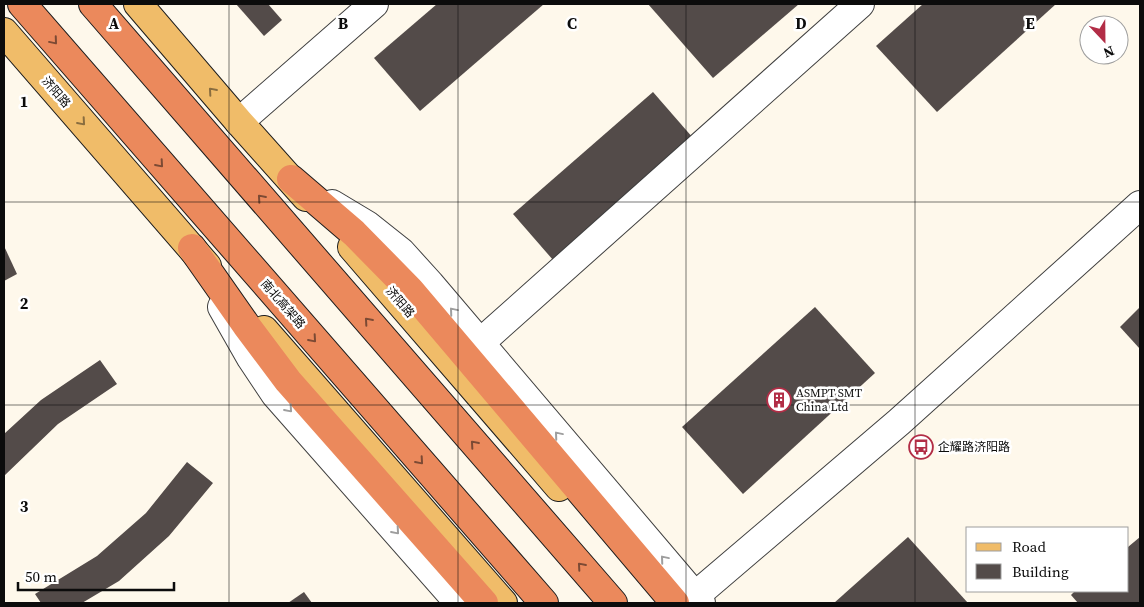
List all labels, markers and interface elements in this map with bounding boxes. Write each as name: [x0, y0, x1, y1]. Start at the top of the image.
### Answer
text: A: [109, 12, 120, 34]
text: B: [338, 12, 349, 34]
text: C: [567, 12, 577, 34]
text: D: [795, 12, 807, 34]
text: E: [1025, 12, 1035, 34]
north arrow: [1079, 15, 1129, 65]
one-way arrow: [48, 35, 57, 44]
text: N: [1100, 41, 1117, 63]
street label: 济阳路: [38, 73, 74, 111]
one-way arrow: [209, 87, 218, 96]
text: 1: [20, 90, 28, 112]
one-way arrow: [76, 116, 85, 125]
one-way arrow: [154, 158, 163, 167]
one-way arrow: [258, 195, 267, 204]
street label: 南北高架路: [257, 276, 309, 332]
street label: 济阳路: [382, 283, 418, 321]
text: 2: [20, 292, 29, 314]
one-way arrow: [450, 308, 459, 317]
one-way arrow: [365, 318, 374, 327]
one-way arrow: [307, 333, 316, 342]
place label: ASMPT SMT China Ltd: [796, 385, 863, 415]
building icon: ASMPT SMT China Ltd: [766, 387, 792, 413]
one-way arrow: [283, 403, 292, 412]
one-way arrow: [556, 432, 564, 441]
bus stop icon: 企耀路济阳路: [908, 434, 934, 460]
place label: 企耀路济阳路: [938, 439, 1010, 455]
one-way arrow: [471, 440, 480, 449]
one-way arrow: [414, 456, 423, 465]
text: 3: [20, 495, 29, 517]
one-way arrow: [390, 525, 398, 534]
legend: [966, 527, 1129, 592]
text: Road: [1012, 536, 1046, 557]
one-way arrow: [661, 556, 669, 565]
scale bar: [18, 560, 174, 592]
text: Building: [1012, 561, 1069, 582]
one-way arrow: [578, 563, 587, 572]
text: 50 m: [25, 566, 57, 587]

